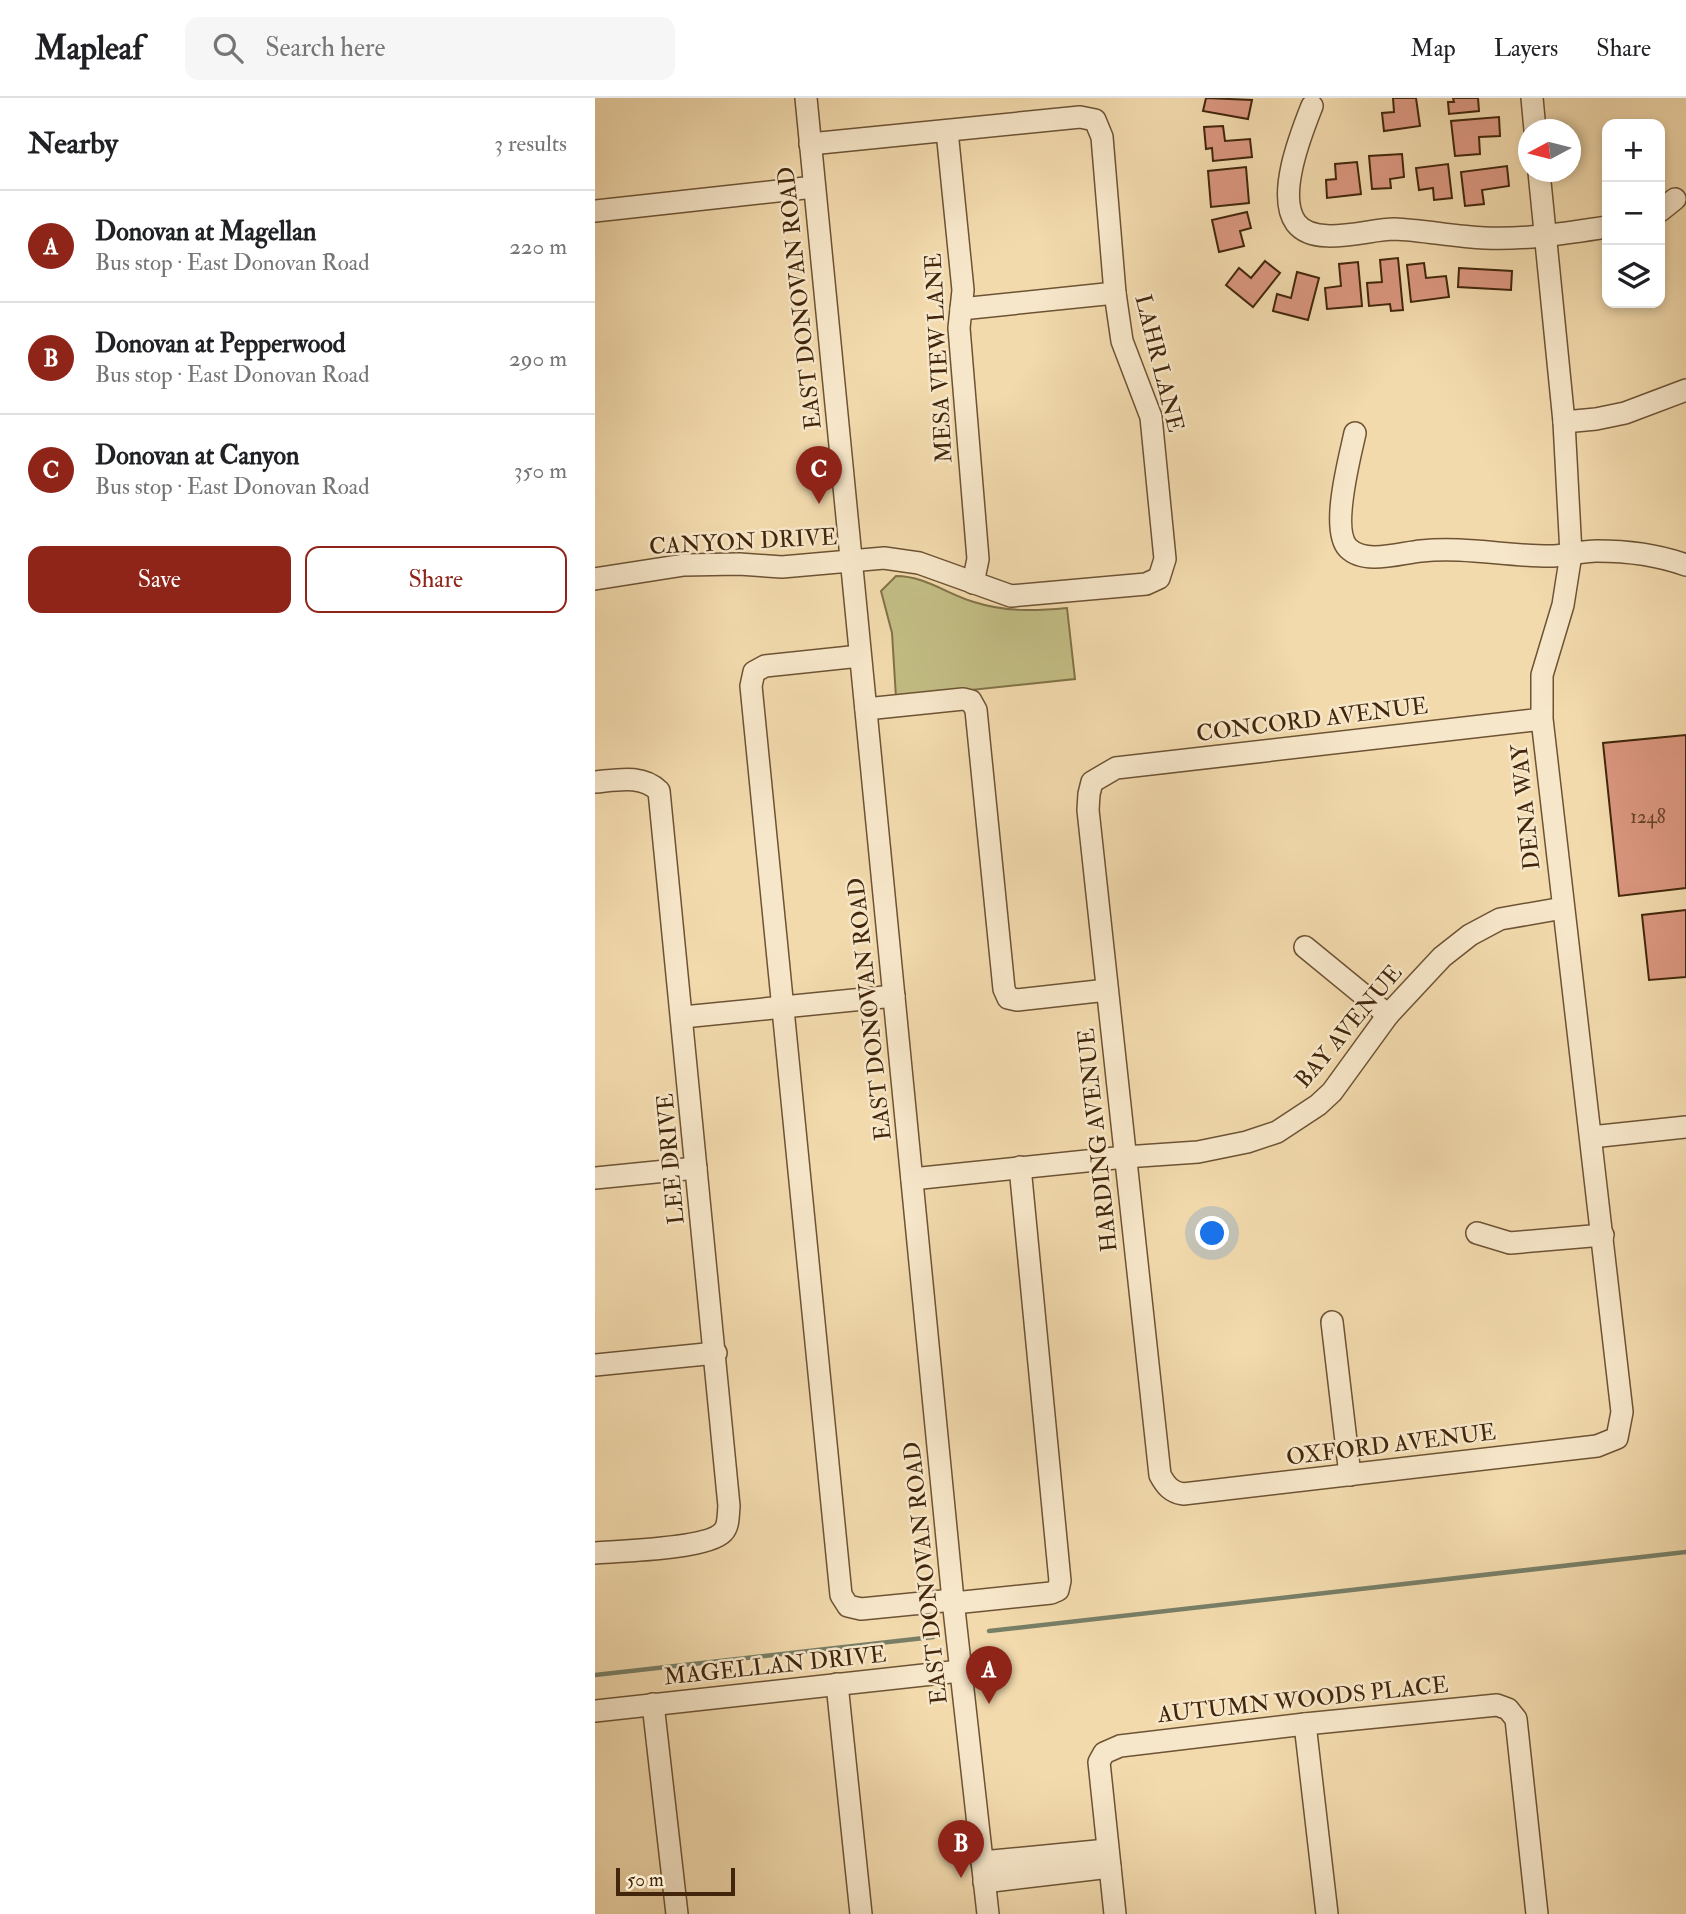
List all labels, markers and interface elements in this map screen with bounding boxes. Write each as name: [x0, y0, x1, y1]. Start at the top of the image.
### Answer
search box: [185, 17, 675, 80]
text: Mapleaf: [35, 28, 143, 69]
icon: search: [209, 29, 247, 67]
text: Search here: [265, 32, 385, 64]
text: Map: [1411, 33, 1456, 64]
text: Layers: [1494, 33, 1558, 64]
text: Share: [1596, 33, 1651, 64]
north arrow: [1518, 119, 1581, 182]
map controls: [1602, 119, 1665, 308]
button: +: [1602, 119, 1665, 182]
text: Nearby: [28, 125, 118, 162]
text: 3 results: [494, 129, 567, 158]
street label: EAST DONOVAN ROAD: [771, 165, 828, 431]
button: −: [1602, 182, 1665, 245]
text: Donovan at Magellan: [95, 216, 316, 248]
text: A: [44, 232, 58, 261]
text: 220 m: [509, 232, 567, 261]
button: layers: [1602, 245, 1665, 308]
text: Bus stop · East Donovan Road: [95, 248, 370, 277]
street label: MESA VIEW LANE: [919, 252, 958, 464]
street label: LAHR LANE: [1128, 291, 1191, 435]
text: Donovan at Pepperwood: [95, 328, 346, 360]
text: B: [43, 344, 59, 373]
text: 290 m: [509, 344, 567, 373]
text: Bus stop · East Donovan Road: [95, 360, 370, 389]
text: Donovan at Canyon: [95, 440, 300, 472]
pin: C: [796, 446, 842, 504]
text: C: [43, 456, 59, 485]
text: 350 m: [514, 456, 567, 485]
text: Bus stop · East Donovan Road: [95, 472, 370, 501]
street label: CANYON DRIVE: [648, 522, 838, 561]
button: Save: [28, 546, 291, 613]
button: Share: [305, 546, 567, 613]
street label: CONCORD AVENUE: [1195, 691, 1430, 748]
street label: DENA WAY: [1504, 741, 1547, 871]
house number: 1248: [1630, 805, 1666, 829]
street label: EAST DONOVAN ROAD: [841, 876, 898, 1142]
street label: BAY AVENUE: [1288, 959, 1408, 1094]
street label: HARDING AVENUE: [1071, 1027, 1124, 1253]
street label: LEE DRIVE: [650, 1092, 691, 1226]
your location: [1195, 1216, 1229, 1250]
street label: OXFORD AVENUE: [1284, 1417, 1498, 1472]
street label: EAST DONOVAN ROAD: [897, 1440, 954, 1706]
street label: MAGELLAN DRIVE: [663, 1639, 888, 1692]
pin: A: [966, 1646, 1012, 1704]
street label: AUTUMN WOODS PLACE: [1155, 1670, 1450, 1729]
pin: B: [938, 1820, 984, 1878]
scale bar: [616, 1865, 735, 1897]
text: 50 m: [627, 1868, 664, 1892]

